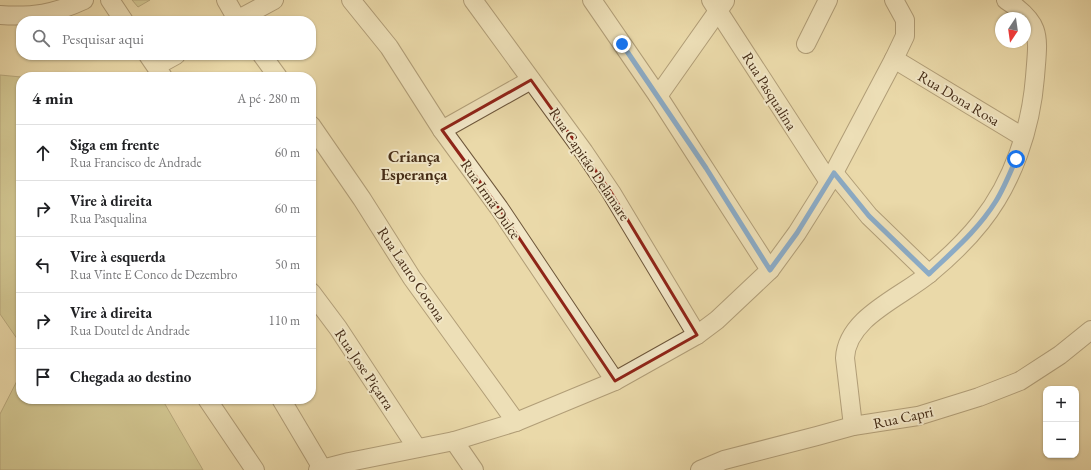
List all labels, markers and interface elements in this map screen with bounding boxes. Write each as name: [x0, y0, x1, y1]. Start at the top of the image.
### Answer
north arrow: [995, 12, 1031, 48]
search box: [16, 16, 316, 60]
icon: search: [30, 27, 52, 49]
text: Pesquisar aqui: [62, 29, 144, 48]
route end: [613, 35, 631, 53]
street label: Rua Pasqualina: [738, 48, 802, 134]
street label: Rua Dona Rosa: [915, 66, 1003, 130]
text: 4 min: [32, 87, 73, 109]
text: A pé · 280 m: [237, 90, 300, 107]
street label: Rua Capitão Delamare: [545, 104, 635, 224]
text: Siga em frente: [70, 135, 159, 154]
icon: ahead: [32, 142, 54, 164]
text: 60 m: [275, 144, 300, 161]
district label: Criança Esperança: [381, 146, 448, 185]
route start: [1007, 150, 1025, 168]
text: Rua Francisco de Andrade: [70, 154, 202, 171]
street label: Rua Irmã Dulce: [457, 156, 525, 243]
text: Vire à direita: [70, 191, 152, 210]
icon: right: [32, 198, 54, 220]
text: 60 m: [275, 200, 300, 217]
text: Rua Pasqualina: [70, 210, 147, 227]
street label: Rua Lauro Corona: [373, 223, 451, 325]
text: Vire à esquerda: [70, 247, 166, 266]
icon: left: [32, 254, 54, 276]
text: 50 m: [275, 256, 300, 273]
text: Rua Vinte E Conco de Dezembro: [70, 266, 237, 283]
text: Vire à direita: [70, 303, 152, 322]
icon: right: [32, 310, 54, 332]
text: 110 m: [269, 312, 300, 329]
text: Rua Doutel de Andrade: [70, 322, 190, 339]
street label: Rua Jose Piçarra: [331, 325, 399, 413]
icon: arrive: [32, 366, 54, 388]
text: Chegada ao destino: [70, 367, 191, 386]
map controls: [1043, 386, 1079, 458]
button: +: [1043, 386, 1079, 422]
street label: Rua Capri: [871, 401, 935, 433]
button: −: [1043, 422, 1079, 458]

